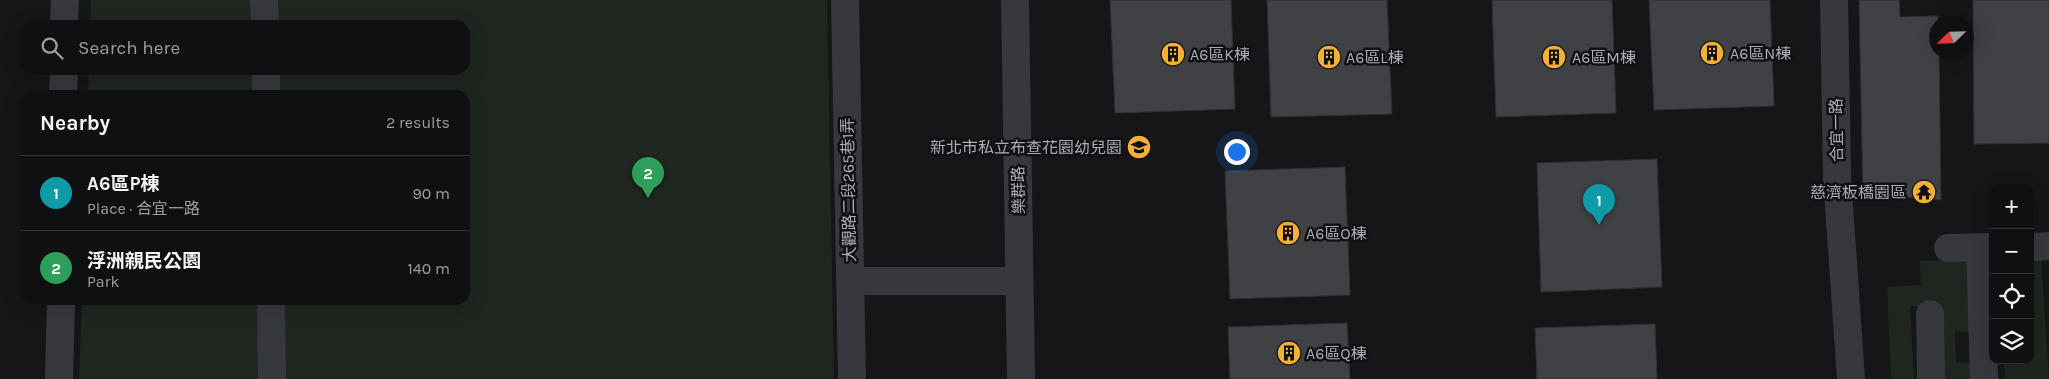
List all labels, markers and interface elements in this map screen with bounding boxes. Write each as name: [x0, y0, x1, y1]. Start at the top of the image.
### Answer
north arrow: [1929, 15, 1974, 60]
search box: [20, 20, 470, 75]
icon: search: [38, 34, 66, 62]
text: Search here: [78, 37, 180, 59]
building icon: A6區N棟: [1699, 40, 1725, 66]
building icon: A6區K棟: [1160, 41, 1186, 67]
building icon: A6區L棟: [1316, 44, 1342, 70]
building icon: A6區M棟: [1541, 44, 1567, 70]
place label: A6區N棟: [1730, 44, 1791, 63]
place label: A6區K棟: [1190, 45, 1250, 64]
place label: A6區L棟: [1346, 48, 1404, 67]
place label: A6區M棟: [1572, 48, 1636, 67]
street label: 合宜一路: [1826, 98, 1847, 162]
text: Nearby: [40, 111, 110, 135]
text: 2 results: [386, 113, 450, 132]
street label: 大觀路二段265巷1弄: [838, 117, 859, 263]
school or university icon: 新北市私立布查花園幼兒園: [1126, 134, 1152, 160]
place label: 新北市私立布查花園幼兒園: [930, 138, 1122, 157]
your location: [1224, 139, 1250, 165]
pin: 2: [632, 157, 664, 198]
street label: 樂群路: [1009, 166, 1028, 214]
text: A6區P棟: [87, 173, 159, 195]
temple icon: 慈濟板橋園區: [1911, 179, 1937, 205]
place label: 慈濟板橋園區: [1810, 183, 1906, 202]
text: 1: [53, 184, 59, 203]
text: 90 m: [412, 184, 450, 203]
pin: 1: [1583, 184, 1615, 225]
map controls: [1989, 184, 2034, 364]
button: +: [1989, 184, 2034, 229]
text: Place · 合宜一路: [87, 199, 200, 218]
building icon: A6區O棟: [1275, 220, 1301, 246]
place label: A6區O棟: [1306, 224, 1367, 243]
button: −: [1989, 229, 2034, 274]
text: 浮洲親民公園: [87, 250, 201, 272]
text: 2: [51, 259, 61, 278]
text: 140 m: [408, 259, 450, 278]
text: Park: [87, 272, 119, 291]
button: locate: [1989, 274, 2034, 319]
button: layers: [1989, 319, 2034, 364]
building icon: A6區Q棟: [1276, 340, 1302, 366]
place label: A6區Q棟: [1306, 344, 1367, 363]

